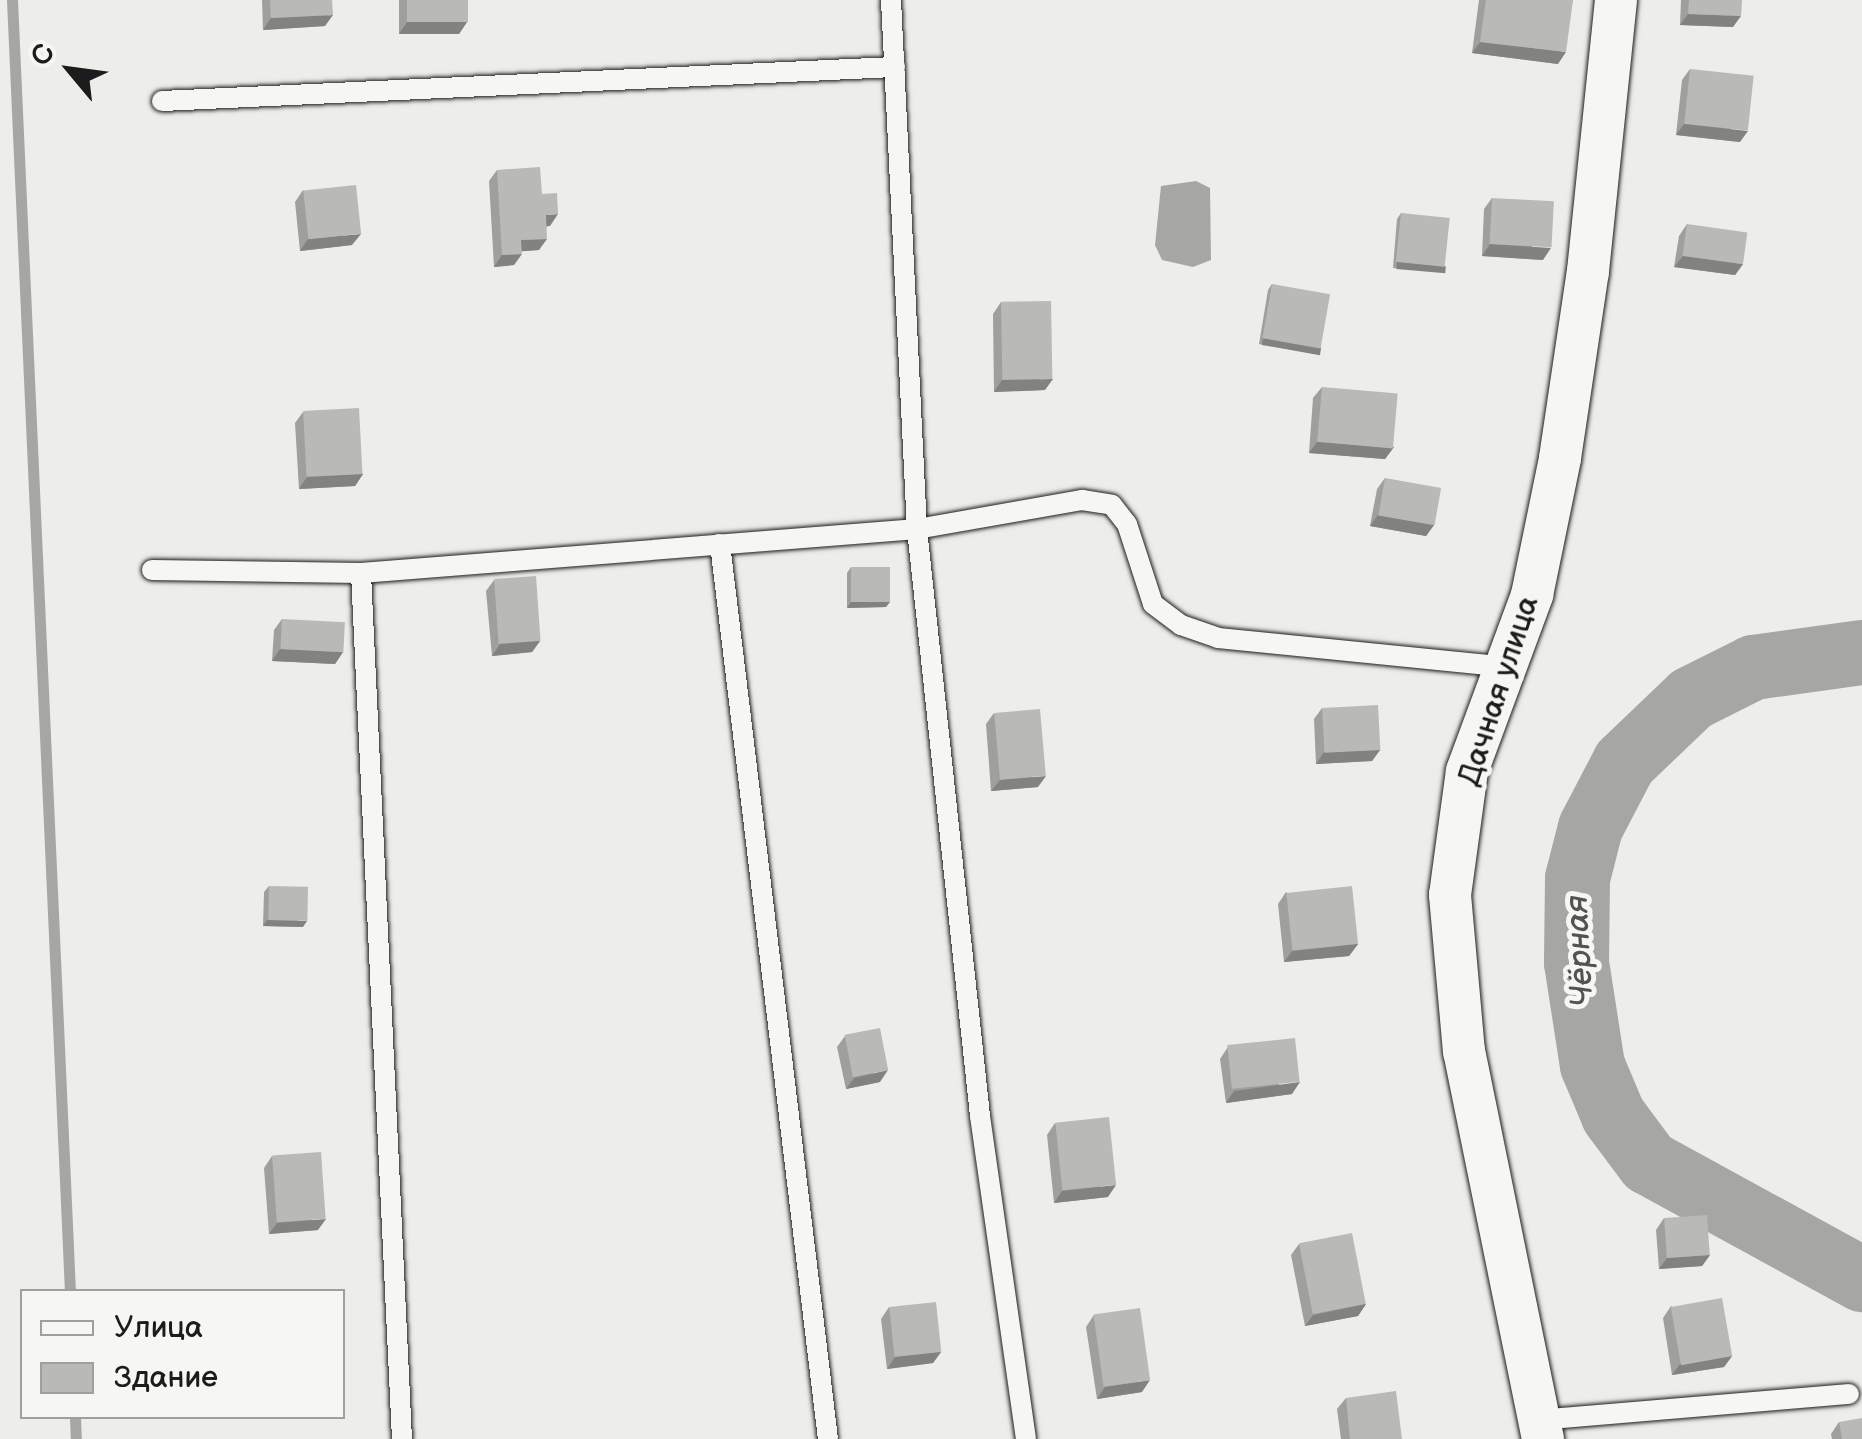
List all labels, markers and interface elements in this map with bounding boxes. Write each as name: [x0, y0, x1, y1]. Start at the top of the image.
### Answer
north arrow: [20, 20, 120, 120]
text: С: [24, 39, 62, 72]
street label: Дачная улица: [1451, 592, 1547, 790]
water label: Чёрная: [1559, 894, 1603, 1008]
legend: [20, 1289, 345, 1419]
text: Улица: [114, 1310, 203, 1346]
text: Здание: [114, 1360, 218, 1396]

